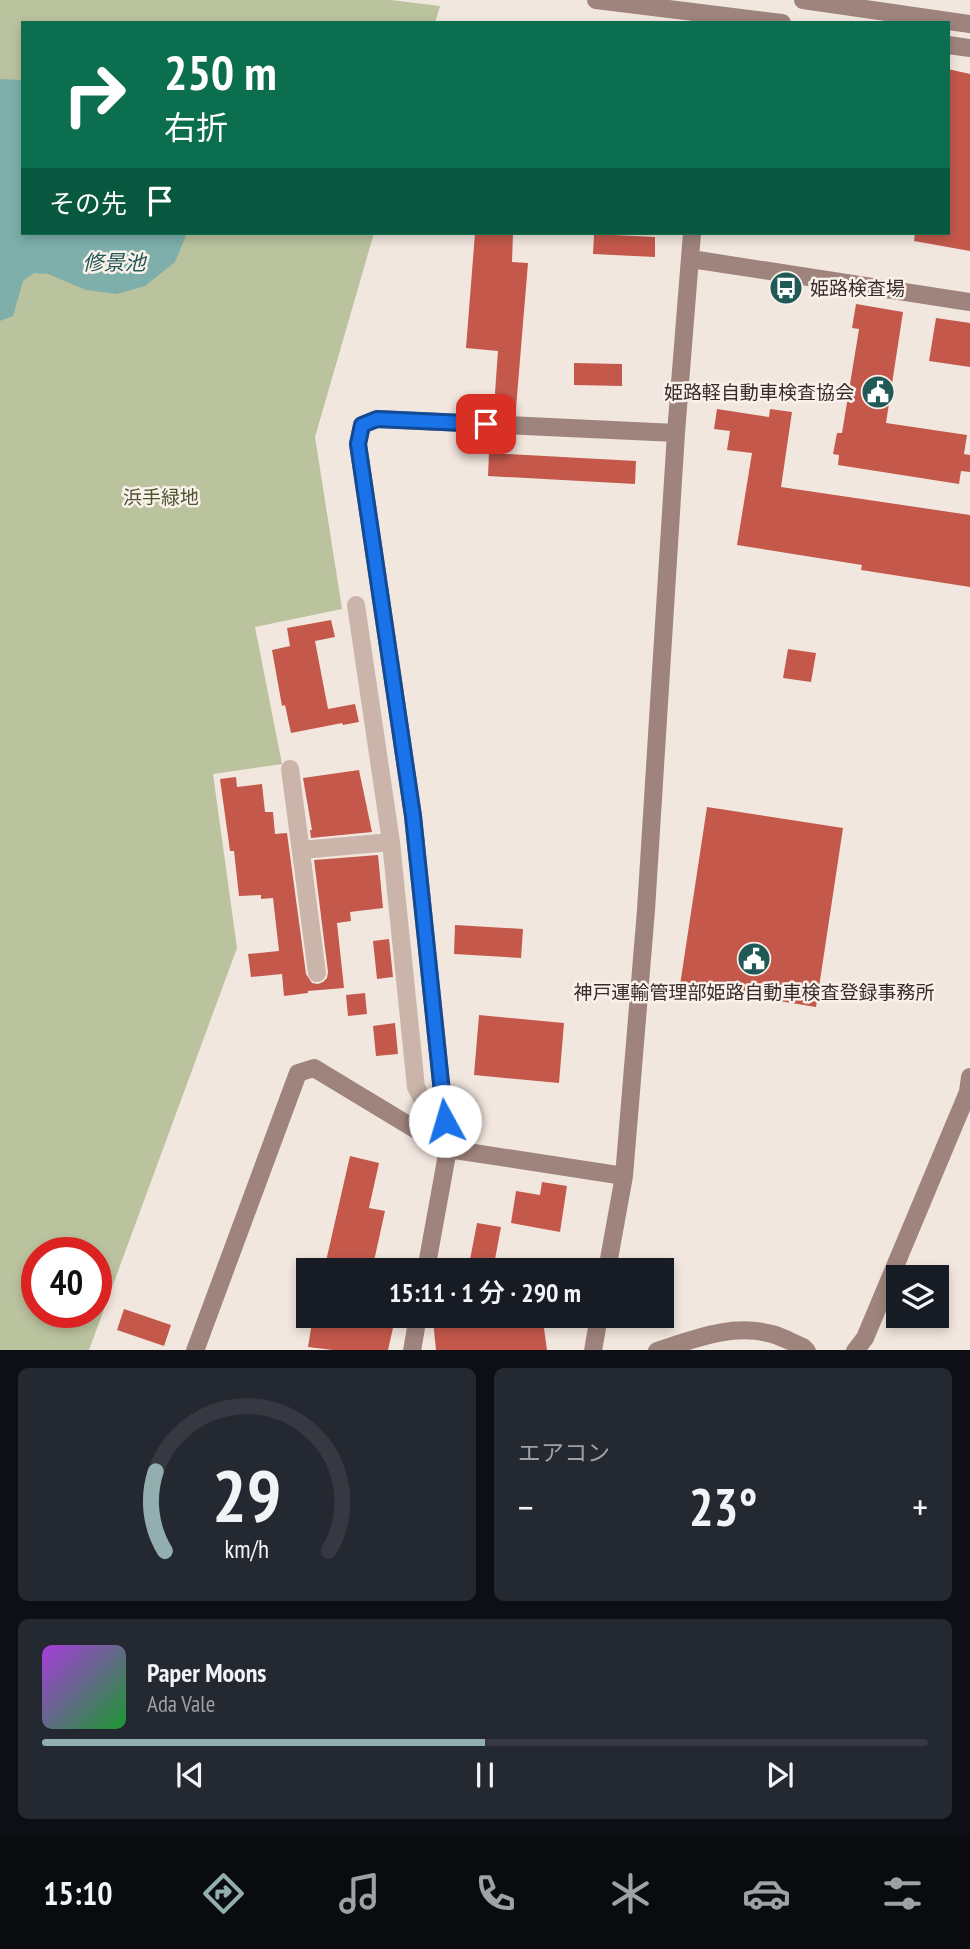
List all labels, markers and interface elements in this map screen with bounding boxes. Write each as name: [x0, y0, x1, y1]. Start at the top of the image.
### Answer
text: 250 m: [164, 40, 277, 104]
icon: right: [49, 49, 140, 140]
text: 右折: [164, 106, 228, 148]
icon: arrive: [141, 182, 179, 220]
text: その先: [49, 187, 127, 220]
water label: 修景池: [83, 249, 147, 276]
bus stop icon: 姫路検査場: [767, 269, 805, 307]
place label: 姫路検査場: [810, 276, 905, 300]
public building icon: 姫路軽自動車検査協会: [859, 373, 897, 411]
place label: 姫路軽自動車検査協会: [664, 380, 854, 404]
pin: [456, 394, 516, 454]
icon: arrive: [467, 405, 505, 443]
park label: 浜手緑地: [123, 485, 199, 509]
public building icon: 神戸運輸管理部姫路自動車検査登録事務所: [735, 940, 773, 978]
place label: 神戸運輸管理部姫路自動車検査登録事務所: [573, 980, 935, 1004]
position arrow: [408, 1084, 482, 1158]
speed limit sign: 40: [21, 1237, 112, 1328]
map controls: [886, 1265, 949, 1328]
button: layers: [886, 1265, 949, 1328]
text: 15:11 · 1 分 · 290 m: [389, 1276, 581, 1309]
text: エアコン: [518, 1438, 610, 1467]
text: 29: [212, 1447, 282, 1541]
text: 23°: [689, 1473, 757, 1540]
text: −: [518, 1482, 534, 1531]
text: +: [912, 1482, 928, 1531]
text: km/h: [225, 1532, 269, 1564]
text: Paper Moons: [147, 1656, 266, 1689]
text: Ada Vale: [147, 1689, 215, 1718]
icon: previous: [171, 1756, 209, 1794]
icon: pause: [466, 1756, 504, 1794]
icon: next: [761, 1756, 799, 1794]
icon: directions: [199, 1869, 248, 1918]
icon: music: [335, 1869, 384, 1918]
icon: phone: [471, 1869, 520, 1918]
icon: climate: [606, 1869, 655, 1918]
icon: car: [742, 1869, 791, 1918]
icon: filters: [878, 1869, 927, 1918]
text: 15:10: [43, 1872, 113, 1914]

